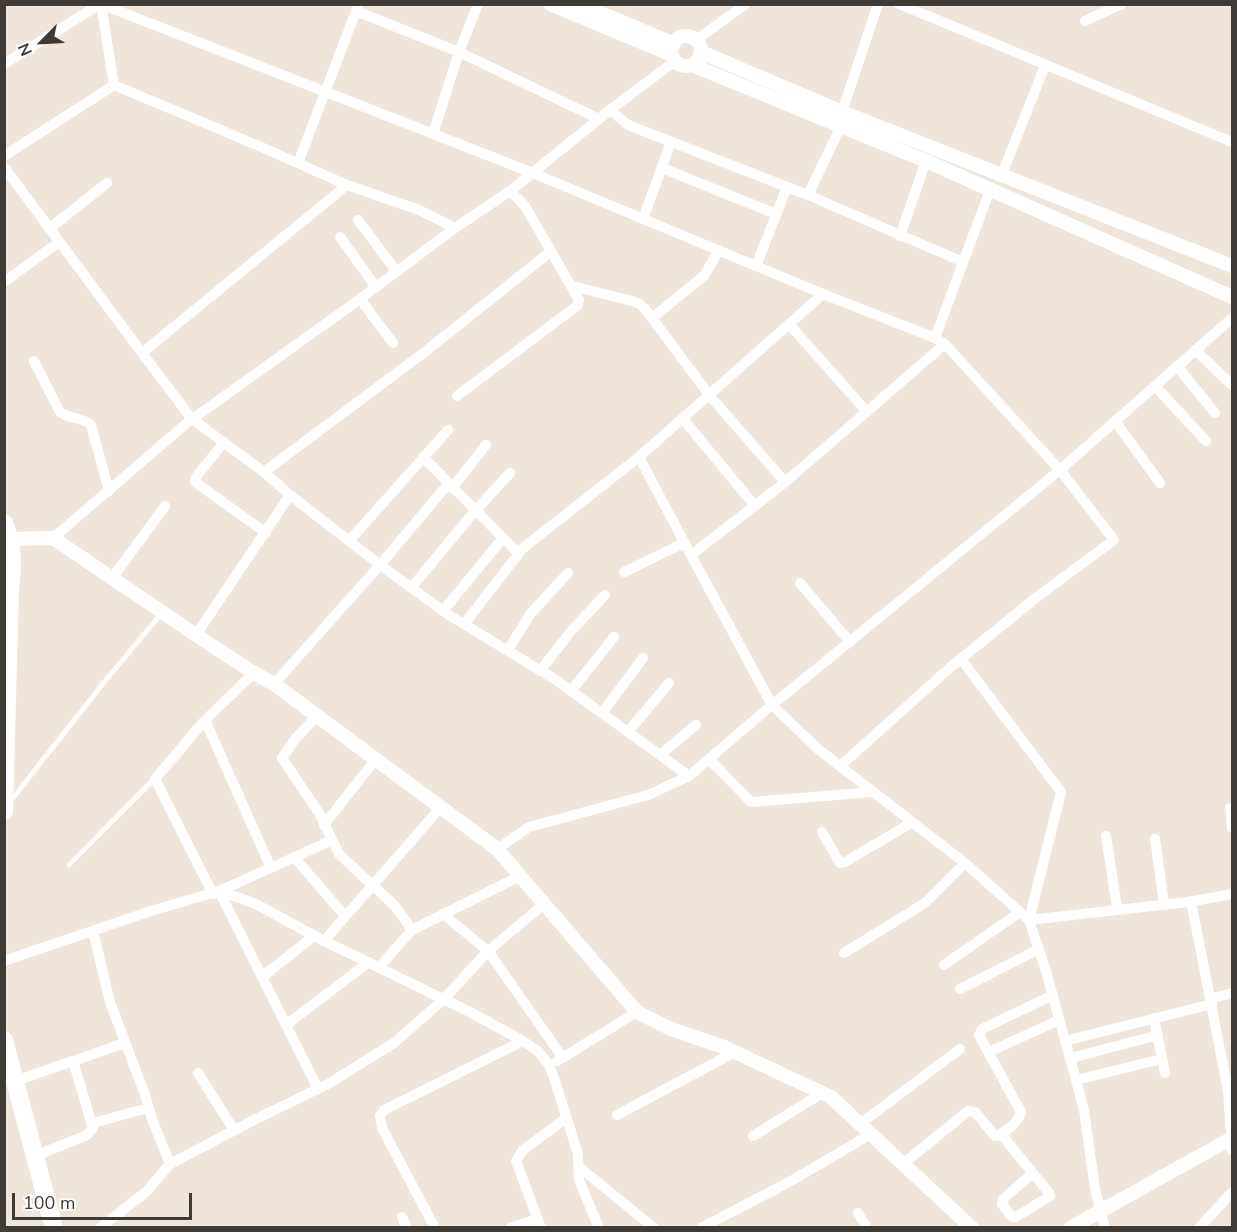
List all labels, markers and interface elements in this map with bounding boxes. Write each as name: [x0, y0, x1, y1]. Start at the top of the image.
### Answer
north arrow: [12, 12, 72, 72]
text: N: [13, 39, 38, 59]
scale bar: [15, 1181, 195, 1219]
text: 100 m: [23, 1191, 75, 1215]

